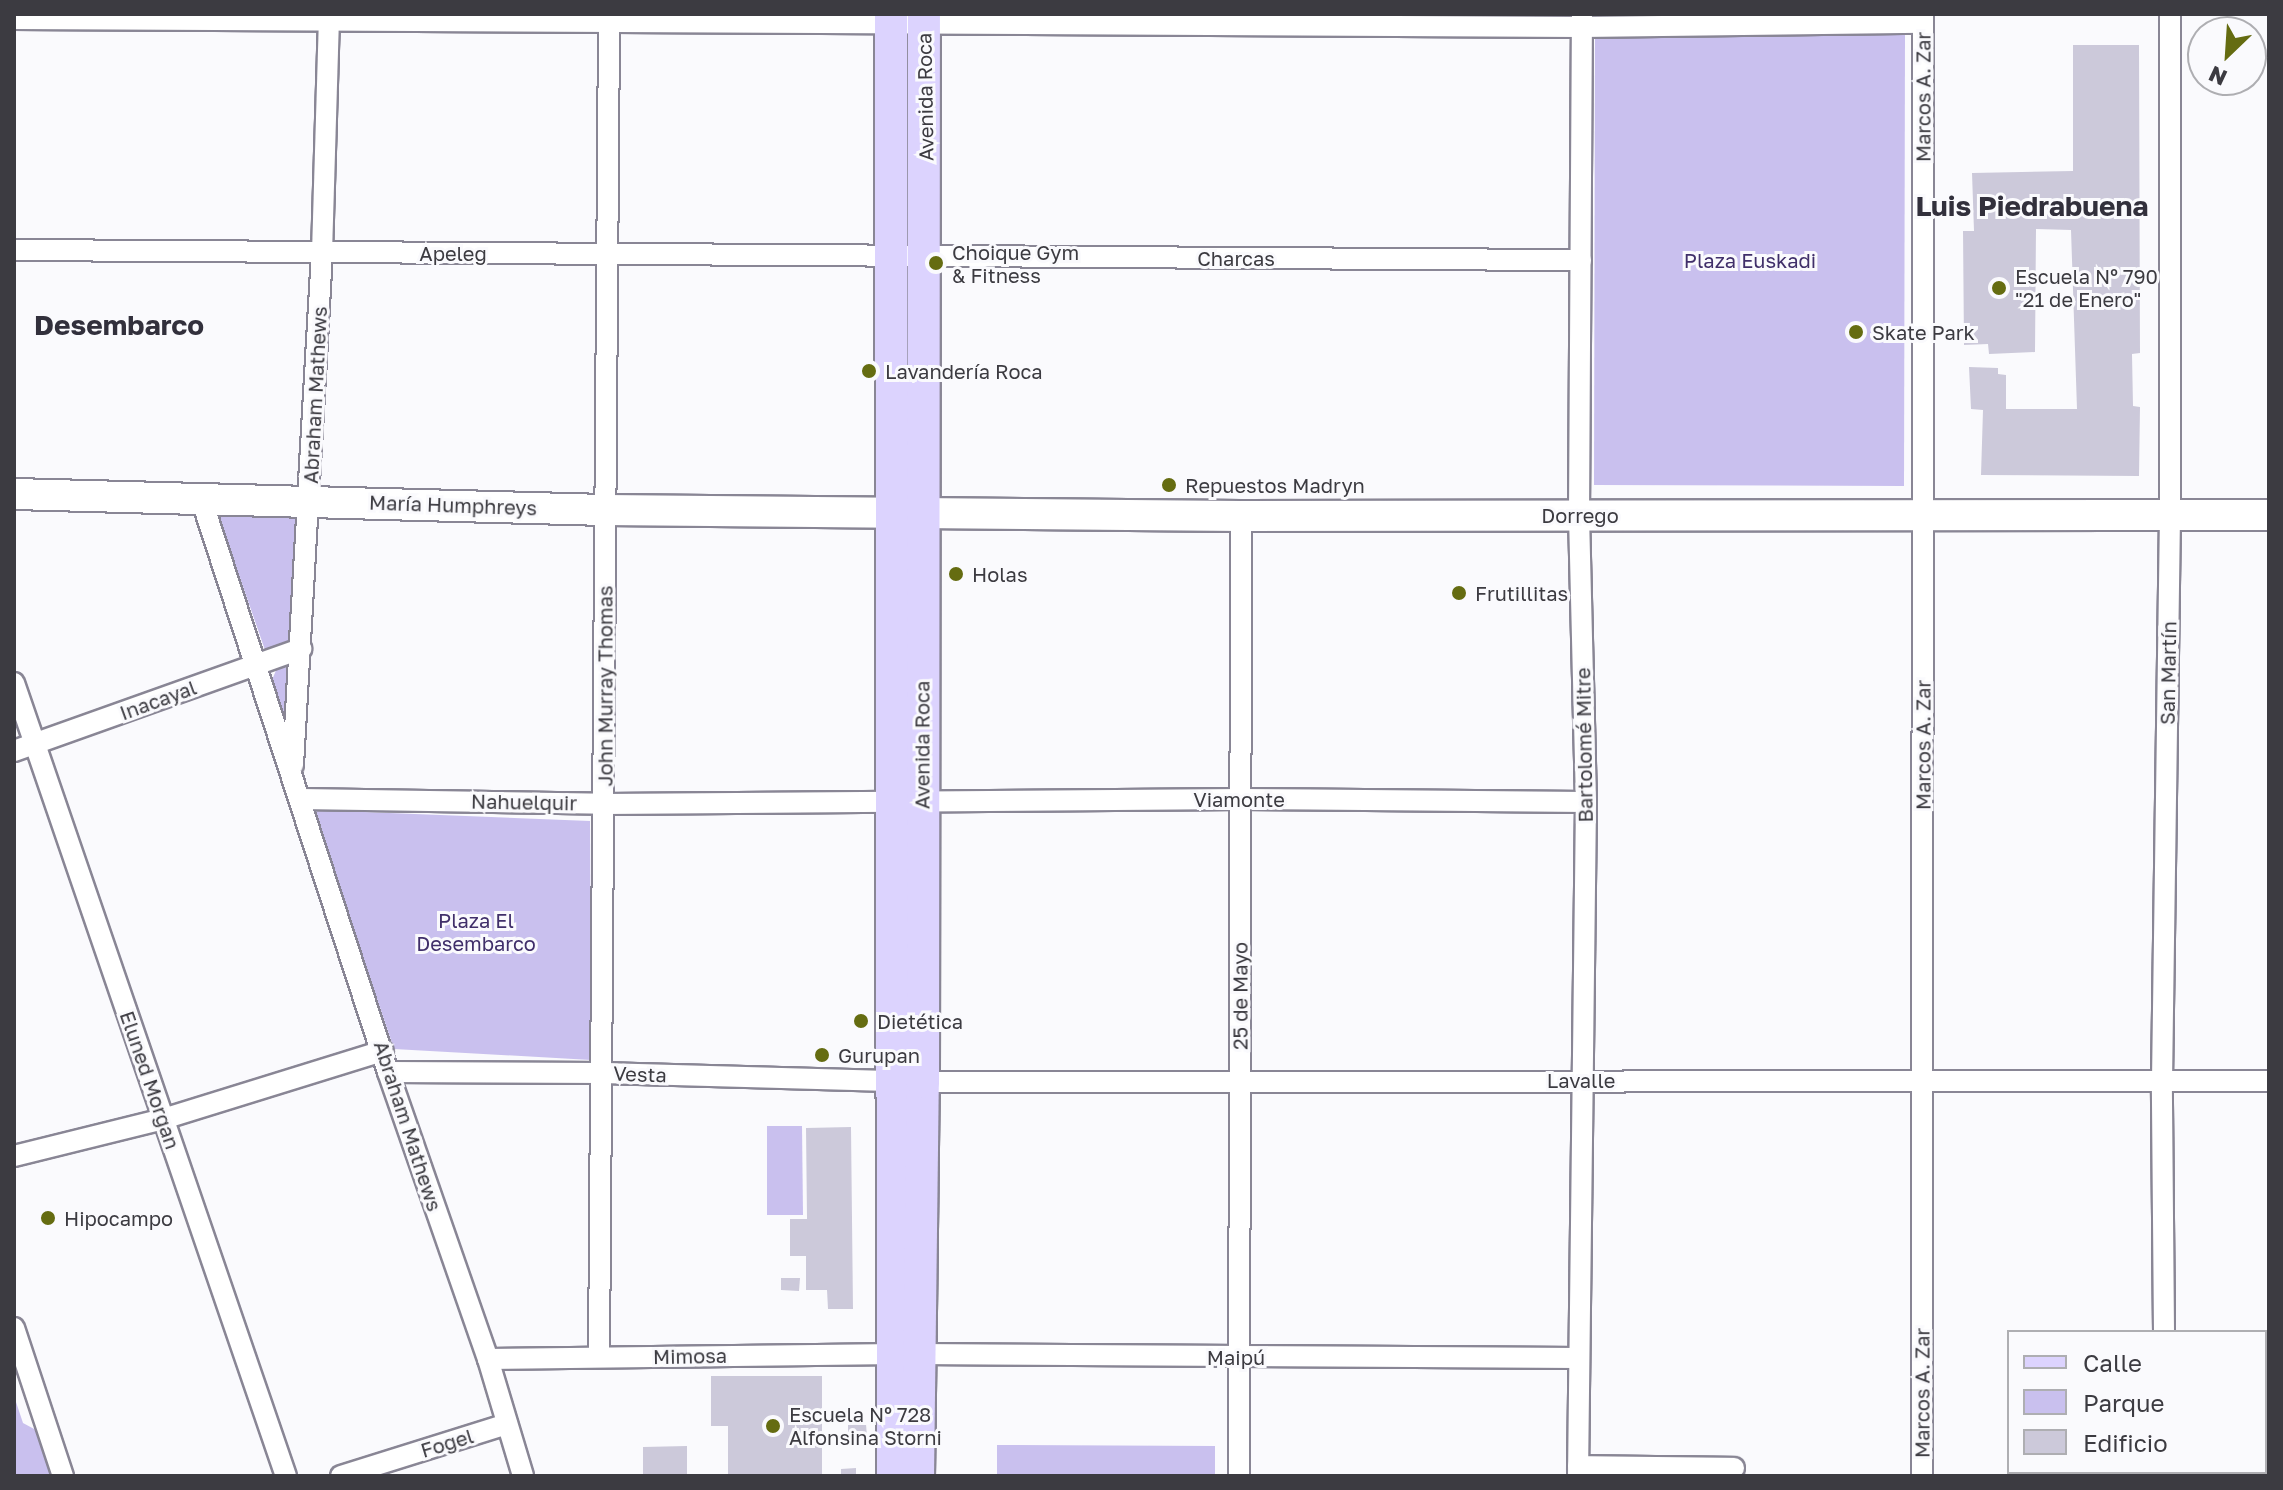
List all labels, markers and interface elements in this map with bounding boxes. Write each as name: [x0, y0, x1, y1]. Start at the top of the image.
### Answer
north arrow: [2187, 16, 2267, 96]
street label: Marcos A. Zar: [1911, 32, 1935, 162]
street label: Avenida Roca: [912, 33, 938, 161]
text: N: [2204, 61, 2231, 92]
district label: Luis Piedrabuena: [1915, 189, 2149, 223]
place label: Choique Gym & Fitness: [952, 240, 1079, 287]
street label: Apeleg: [419, 241, 487, 265]
street label: Charcas: [1197, 246, 1275, 270]
park label: Plaza Euskadi: [1684, 248, 1816, 272]
marker: Choique Gym & Fitness: [927, 254, 945, 272]
place label: Escuela Nº 790 "21 de Enero": [2015, 264, 2158, 311]
marker: Escuela Nº 790 "21 de Enero": [1990, 279, 2008, 297]
street label: Abraham Mathews: [298, 306, 332, 484]
district label: Desembarco: [34, 308, 204, 342]
place label: Skate Park: [1872, 320, 1975, 344]
marker: Skate Park: [1847, 323, 1865, 341]
place label: Lavandería Roca: [885, 359, 1043, 383]
marker: Lavandería Roca: [860, 362, 878, 380]
place label: Repuestos Madryn: [1185, 473, 1365, 497]
marker: Repuestos Madryn: [1160, 476, 1178, 494]
street label: María Humphreys: [369, 490, 537, 520]
street label: Dorrego: [1541, 503, 1619, 527]
place label: Holas: [972, 562, 1027, 586]
marker: Holas: [947, 565, 965, 583]
place label: Frutillitas: [1475, 581, 1568, 605]
marker: Frutillitas: [1450, 584, 1468, 602]
street label: John Murray Thomas: [593, 586, 617, 786]
street label: San Martín: [2155, 621, 2181, 725]
street label: Bartolomé Mitre: [1571, 667, 1597, 823]
street label: Inacayal: [116, 675, 200, 725]
street label: Marcos A. Zar: [1911, 680, 1935, 810]
street label: Avenida Roca: [910, 681, 934, 809]
street label: Viamonte: [1193, 787, 1285, 811]
street label: Nahuelquir: [471, 789, 577, 815]
park label: Plaza El Desembarco: [416, 909, 536, 956]
street label: 25 de Mayo: [1228, 942, 1252, 1050]
street label: Eluned Morgan: [115, 1008, 185, 1152]
place label: Dietética: [877, 1009, 963, 1033]
marker: Dietética: [852, 1012, 870, 1030]
street label: Abraham Mathews: [369, 1038, 447, 1214]
place label: Gurupan: [838, 1043, 920, 1067]
marker: Gurupan: [813, 1046, 831, 1064]
street label: Vesta: [613, 1061, 667, 1087]
street label: Lavalle: [1547, 1068, 1615, 1092]
place label: Hipocampo: [64, 1206, 173, 1230]
marker: Hipocampo: [39, 1209, 57, 1227]
street label: Marcos A. Zar: [1910, 1328, 1934, 1458]
legend: [2007, 1330, 2267, 1474]
street label: Mimosa: [653, 1343, 727, 1369]
street label: Maipú: [1207, 1345, 1265, 1369]
text: Calle: [2083, 1348, 2142, 1377]
text: Parque: [2083, 1388, 2164, 1417]
place label: Escuela Nº 728 Alfonsina Storni: [789, 1402, 942, 1449]
marker: Escuela Nº 728 Alfonsina Storni: [764, 1417, 782, 1435]
street label: Fogel: [418, 1424, 476, 1462]
text: Edificio: [2083, 1428, 2168, 1457]

